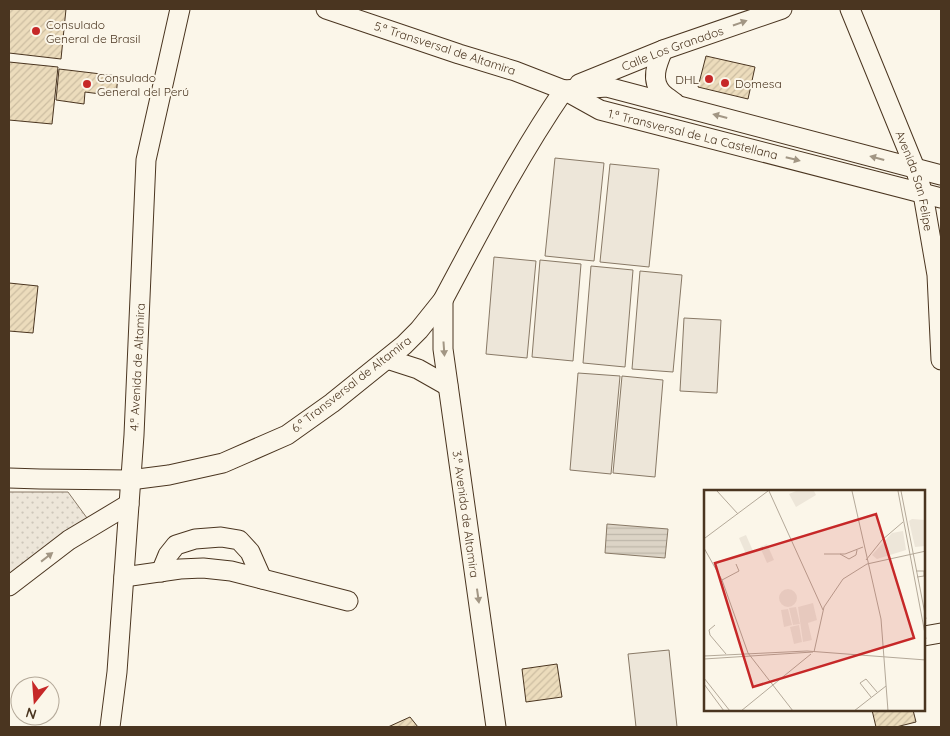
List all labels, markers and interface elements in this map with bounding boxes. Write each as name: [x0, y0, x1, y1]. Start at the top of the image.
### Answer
place label: Consulado General de Brasil: [46, 17, 140, 46]
street label: 5.ª Transversal de Altamira: [372, 18, 518, 78]
one-way arrow: [733, 19, 748, 27]
street label: Calle Los Granados: [619, 22, 726, 74]
marker: Consulado General de Brasil: [30, 25, 42, 37]
place label: Consulado General del Perú: [97, 70, 189, 99]
place label: DHL: [675, 72, 700, 87]
marker: DHL: [703, 73, 715, 85]
place label: Domesa: [735, 76, 782, 91]
marker: Domesa: [719, 77, 731, 89]
marker: Consulado General del Perú: [81, 78, 93, 90]
street label: 1.ª Transversal de La Castellana: [607, 106, 779, 162]
one-way arrow: [713, 112, 728, 120]
street label: Avenida San Felipe: [893, 128, 937, 232]
one-way arrow: [870, 154, 885, 162]
one-way arrow: [786, 156, 801, 164]
street label: 4.ª Avenida de Altamira: [126, 303, 148, 431]
street label: 6.ª Transversal de Altamira: [288, 333, 414, 435]
one-way arrow: [440, 341, 448, 357]
street label: 3.ª Avenida de Altamira: [450, 449, 482, 579]
inset map: [704, 490, 925, 711]
one-way arrow: [41, 551, 54, 562]
one-way arrow: [474, 589, 482, 605]
north arrow: [10, 676, 60, 726]
text: N: [24, 703, 39, 724]

